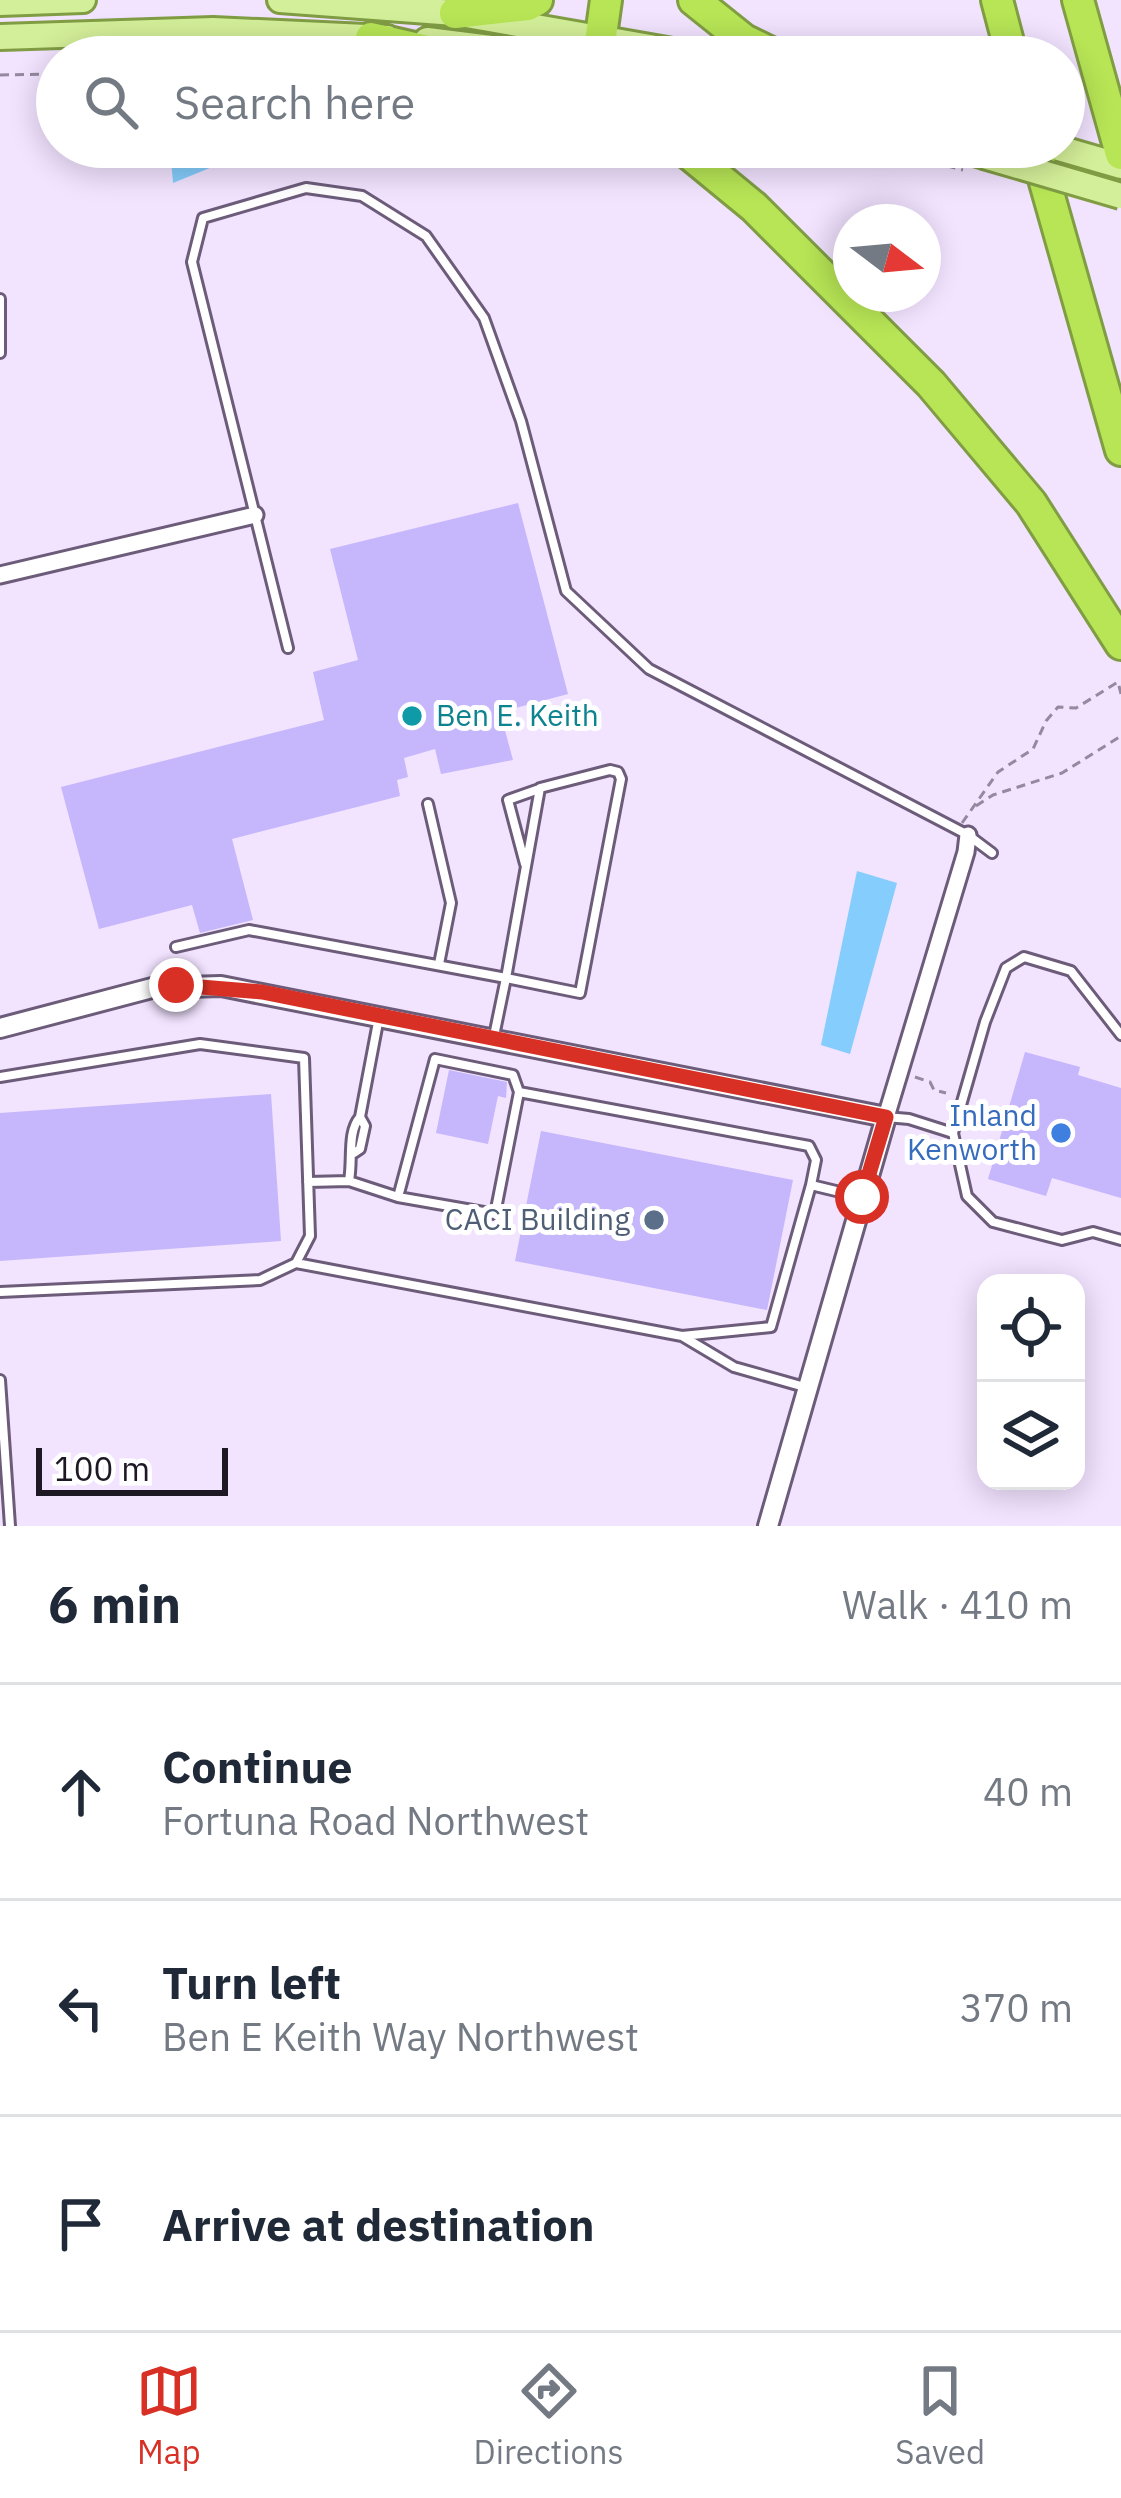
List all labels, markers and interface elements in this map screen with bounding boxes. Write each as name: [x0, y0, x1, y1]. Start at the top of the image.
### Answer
search box: [36, 36, 1085, 168]
icon: search: [78, 69, 144, 135]
text: Search here: [174, 73, 415, 131]
north arrow: [833, 204, 941, 312]
place label: Ben E. Keith: [436, 695, 599, 734]
marker: Ben E. Keith: [399, 703, 425, 729]
route end: [149, 958, 203, 1012]
place label: Inland Kenworth: [907, 1095, 1037, 1168]
marker: Inland Kenworth: [1048, 1120, 1074, 1146]
route start: [835, 1170, 889, 1224]
place label: CACI Building: [445, 1199, 630, 1238]
marker: CACI Building: [641, 1207, 667, 1233]
map controls: [977, 1274, 1085, 1490]
button: locate: [977, 1274, 1085, 1382]
button: layers: [977, 1382, 1085, 1490]
scale bar: [36, 1442, 228, 1495]
text: 100 m: [54, 1447, 150, 1490]
text: 6 min: [48, 1571, 181, 1637]
text: Walk · 410 m: [842, 1579, 1073, 1630]
text: Continue: [162, 1737, 353, 1795]
icon: ahead: [48, 1759, 114, 1825]
text: 40 m: [983, 1766, 1073, 1817]
text: Fortuna Road Northwest: [162, 1795, 589, 1846]
text: Turn left: [162, 1953, 341, 2011]
icon: left: [48, 1975, 114, 2041]
text: 370 m: [960, 1982, 1073, 2033]
text: Ben E Keith Way Northwest: [162, 2011, 639, 2062]
icon: arrive: [48, 2191, 114, 2257]
text: Arrive at destination: [162, 2195, 595, 2253]
tab: Map: [136, 2358, 202, 2473]
tab: Directions: [474, 2358, 624, 2473]
tab: Saved: [895, 2358, 985, 2473]

